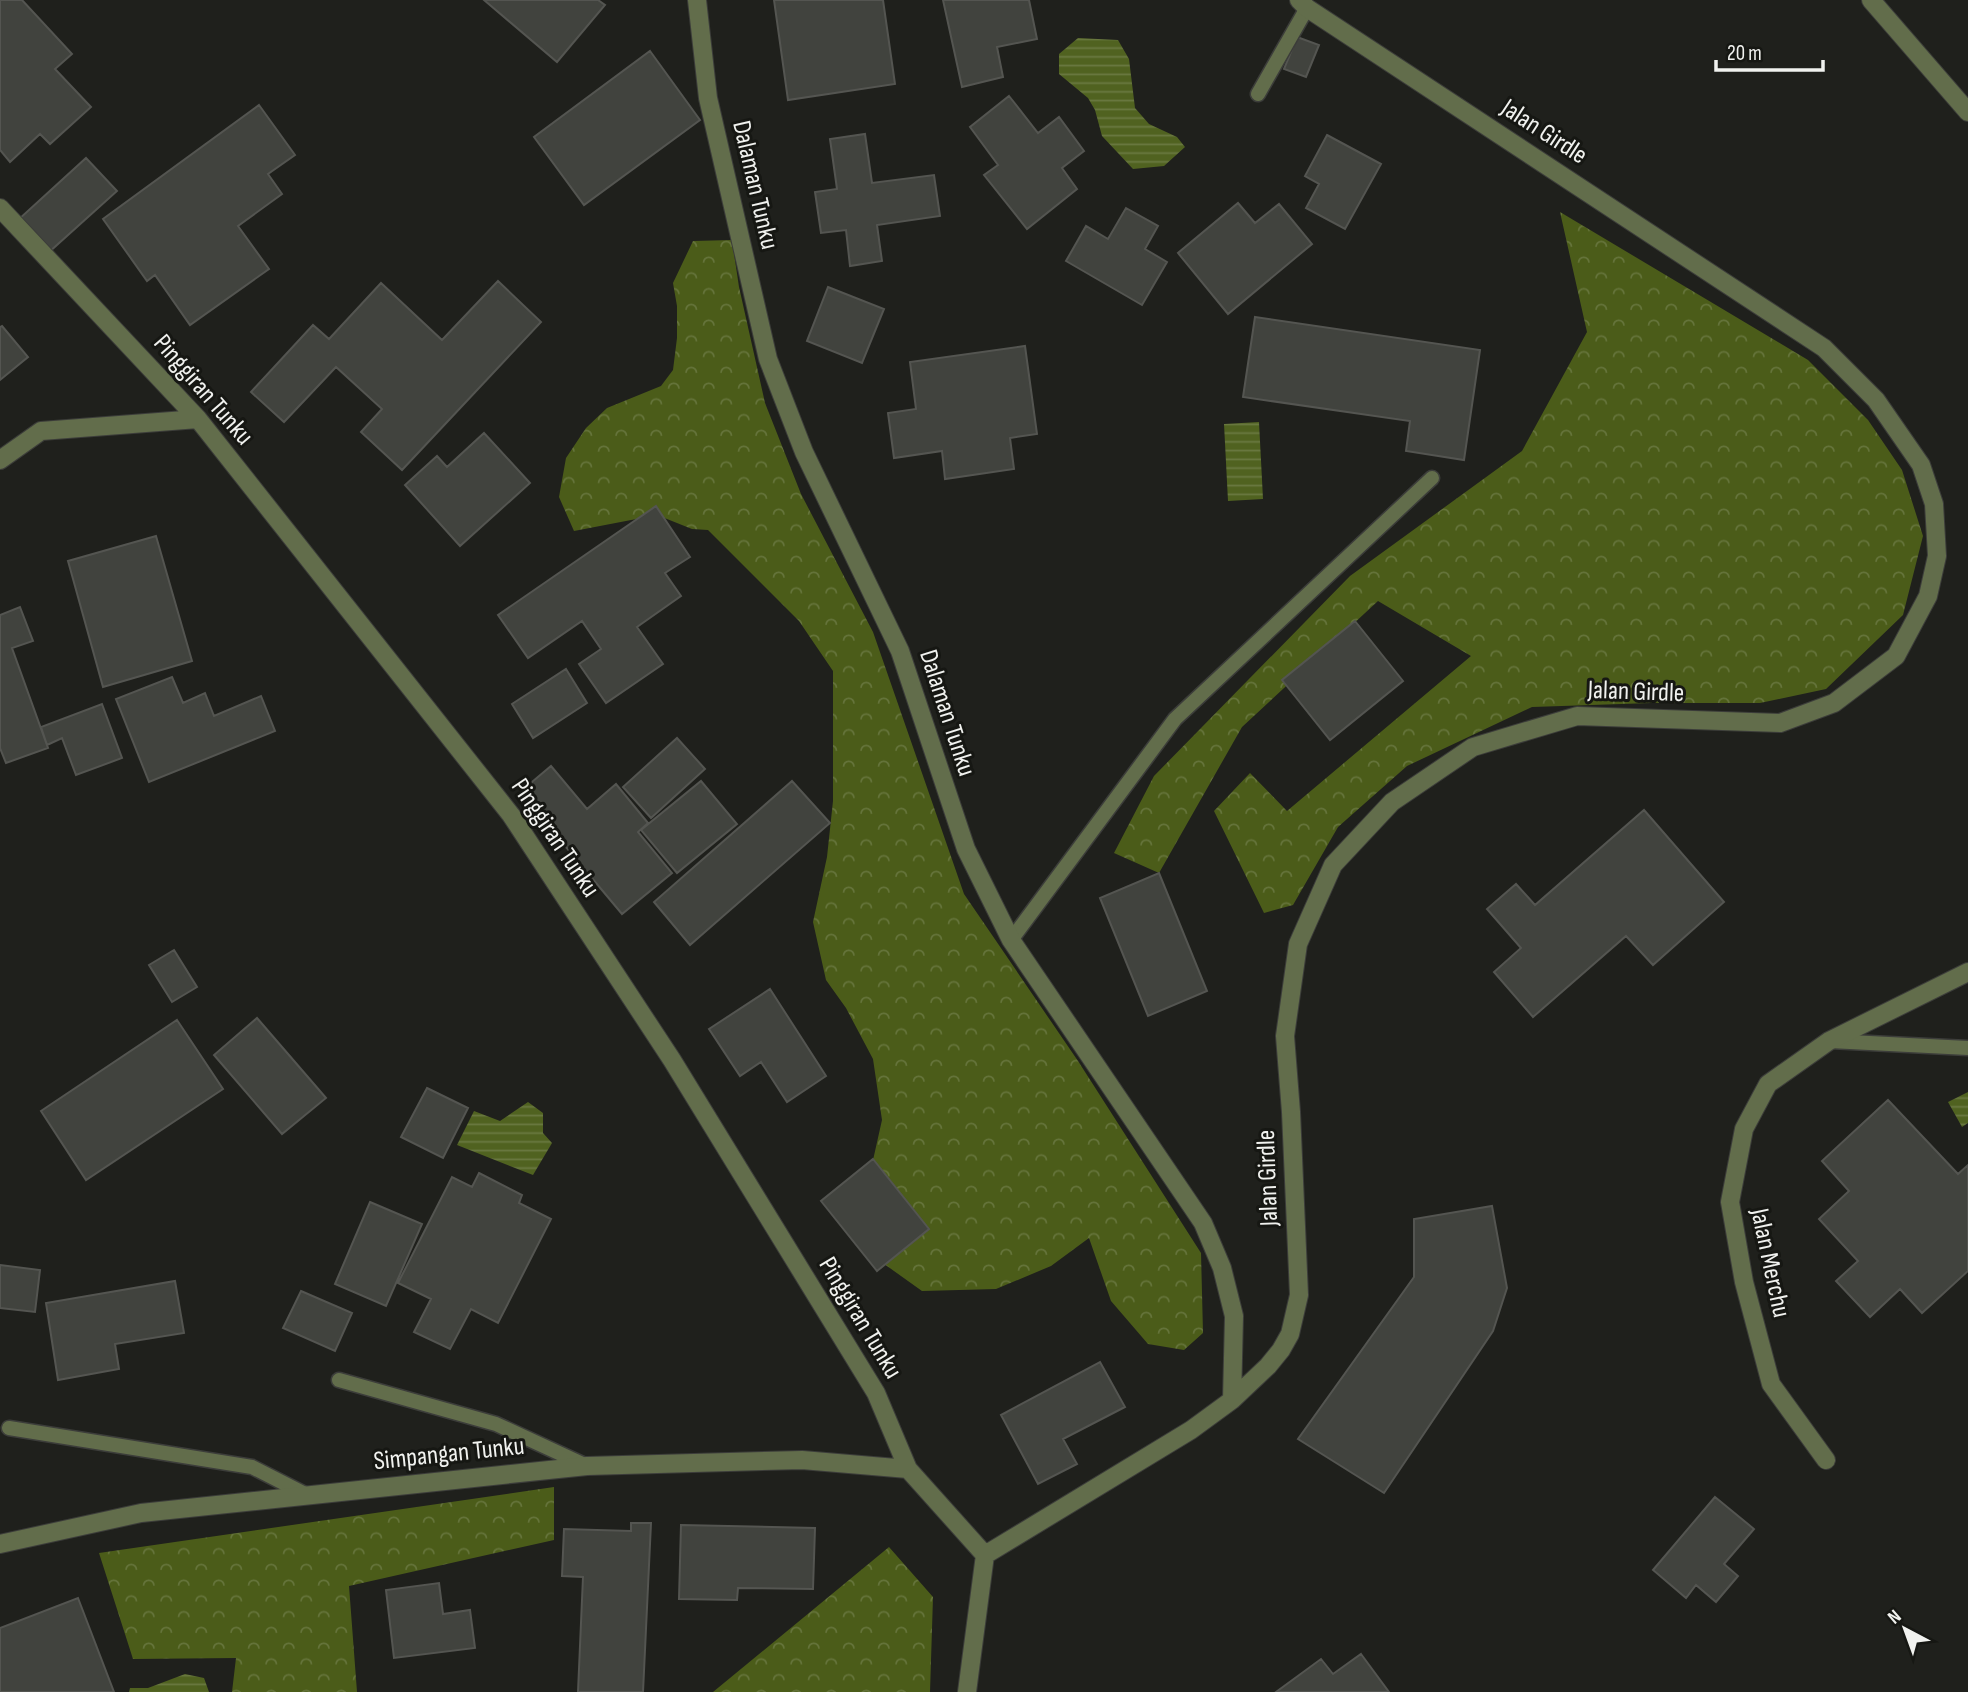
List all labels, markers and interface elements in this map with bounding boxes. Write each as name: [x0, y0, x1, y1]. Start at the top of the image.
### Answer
scale bar: [1716, 28, 1823, 72]
text: 20 m: [1727, 41, 1762, 66]
street label: Jalan Girdle: [1494, 92, 1593, 171]
street label: Dalaman Tunku: [725, 118, 785, 252]
street label: Pinggiran Tunku: [147, 328, 259, 452]
street label: Dalaman Tunku: [912, 646, 982, 780]
street label: Jalan Girdle: [1586, 675, 1685, 709]
street label: Pinggiran Tunku: [504, 773, 606, 903]
street label: Jalan Girdle: [1251, 1129, 1285, 1228]
street label: Jalan Merchu: [1743, 1205, 1797, 1320]
street label: Pinggiran Tunku: [812, 1252, 908, 1384]
street label: Simpangan Tunku: [372, 1431, 526, 1477]
north arrow: [1870, 1594, 1940, 1664]
text: N: [1883, 1605, 1906, 1629]

